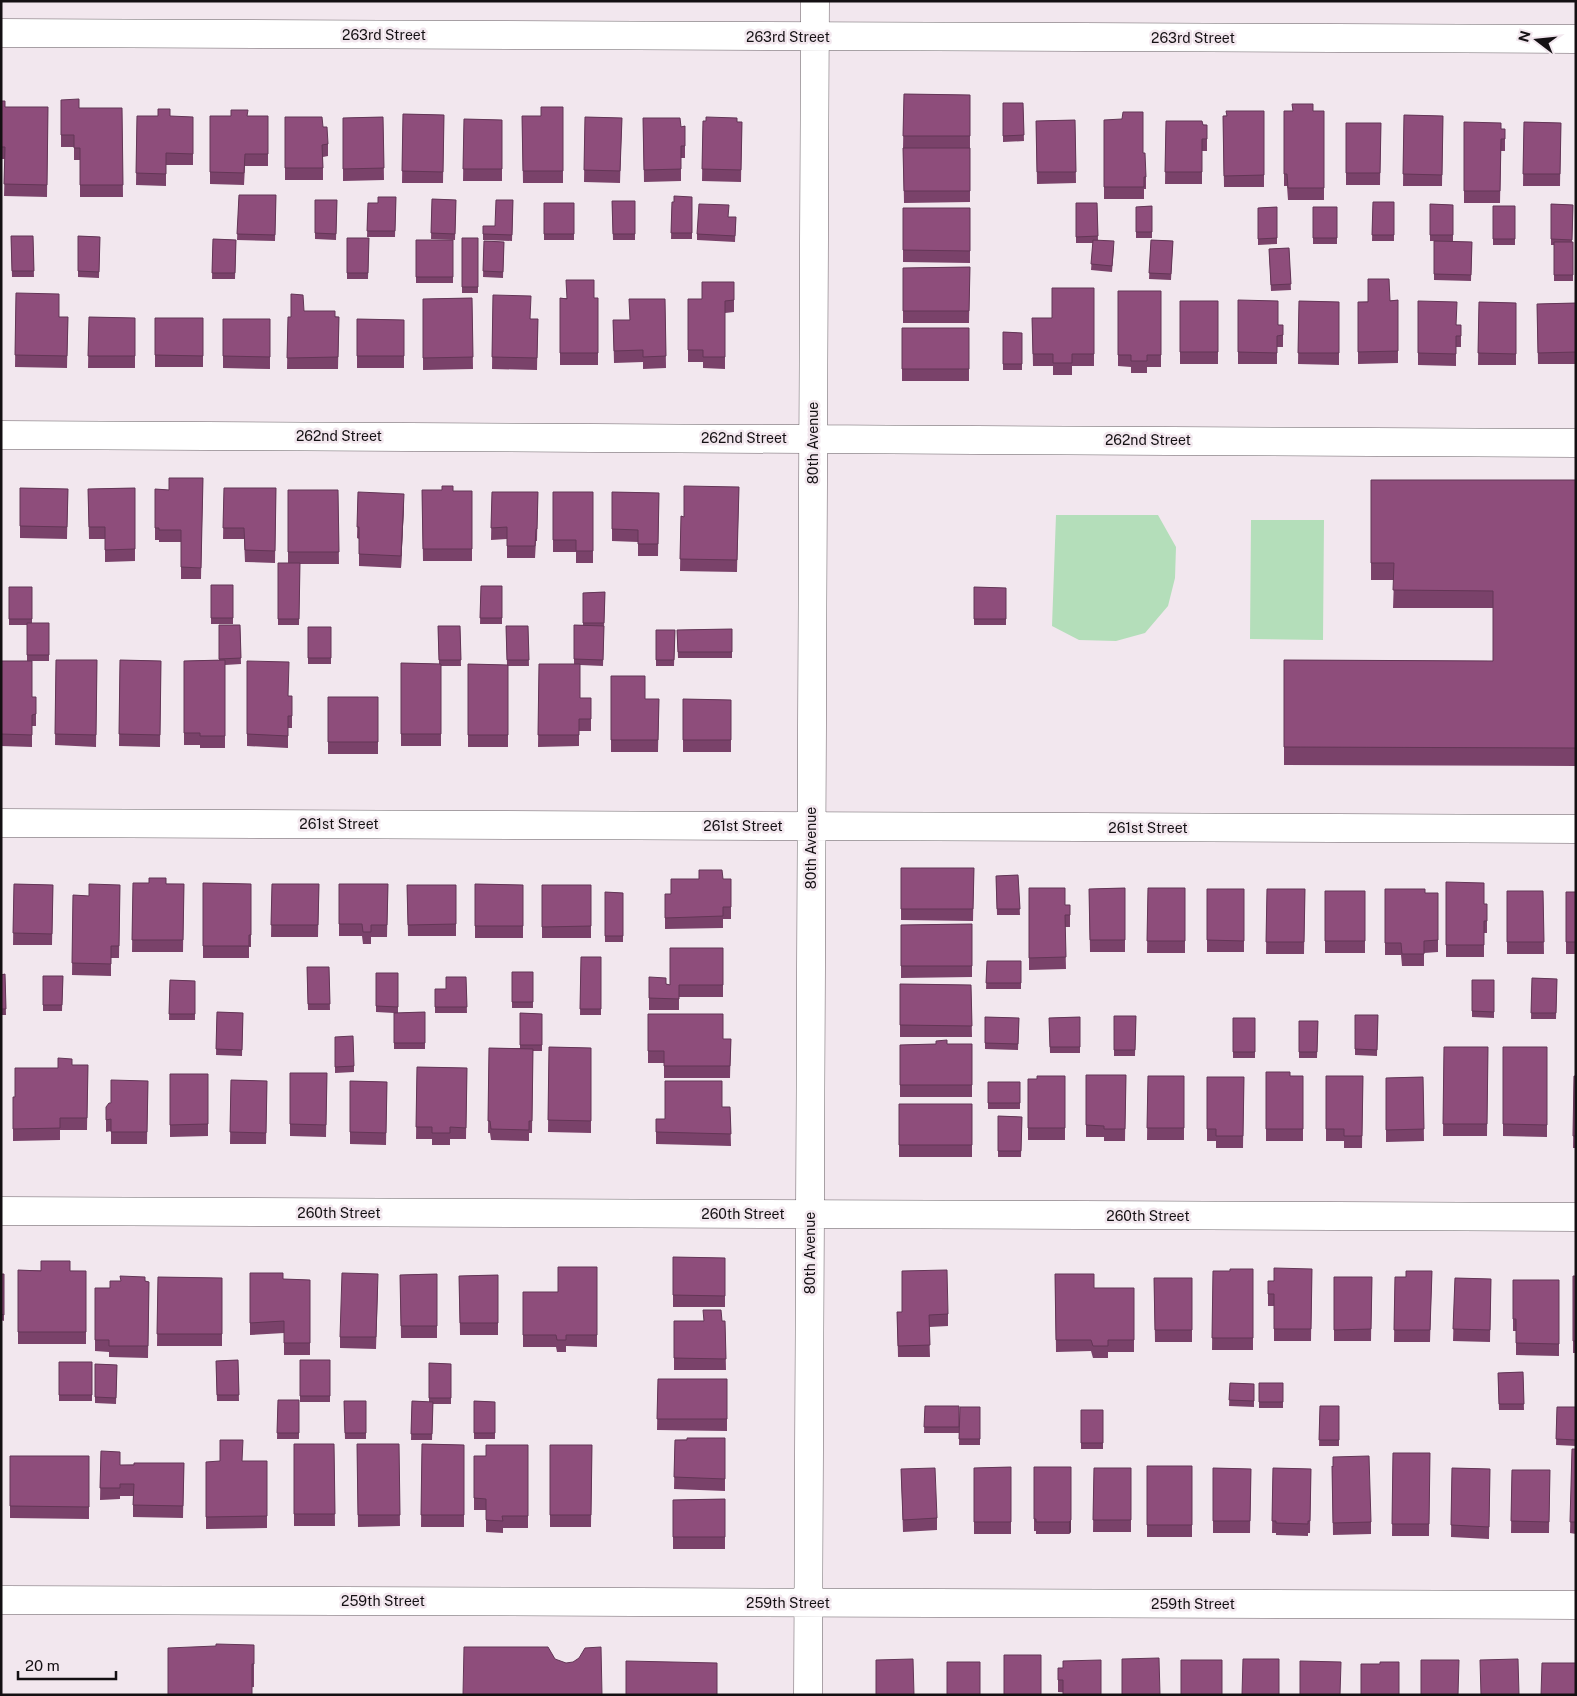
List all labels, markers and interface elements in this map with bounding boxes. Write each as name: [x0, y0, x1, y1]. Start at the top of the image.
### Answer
north arrow: [1512, 15, 1562, 65]
street label: 263rd Street: [342, 27, 426, 43]
street label: 263rd Street: [746, 29, 830, 45]
text: N: [1515, 29, 1534, 44]
street label: 263rd Street: [1151, 30, 1235, 46]
street label: 80th Avenue: [805, 402, 821, 484]
street label: 262nd Street: [296, 428, 382, 444]
street label: 262nd Street: [701, 430, 787, 446]
street label: 262nd Street: [1105, 432, 1191, 448]
street label: 80th Avenue: [803, 807, 819, 889]
street label: 261st Street: [299, 816, 379, 832]
street label: 261st Street: [703, 818, 783, 834]
street label: 261st Street: [1108, 820, 1188, 836]
street label: 260th Street: [297, 1205, 381, 1221]
street label: 260th Street: [701, 1206, 785, 1222]
street label: 260th Street: [1106, 1208, 1190, 1224]
street label: 80th Avenue: [802, 1212, 818, 1294]
street label: 259th Street: [341, 1593, 425, 1609]
street label: 259th Street: [746, 1595, 830, 1611]
street label: 259th Street: [1151, 1596, 1235, 1612]
scale bar: [18, 1648, 115, 1680]
text: 20 m: [25, 1657, 60, 1674]

